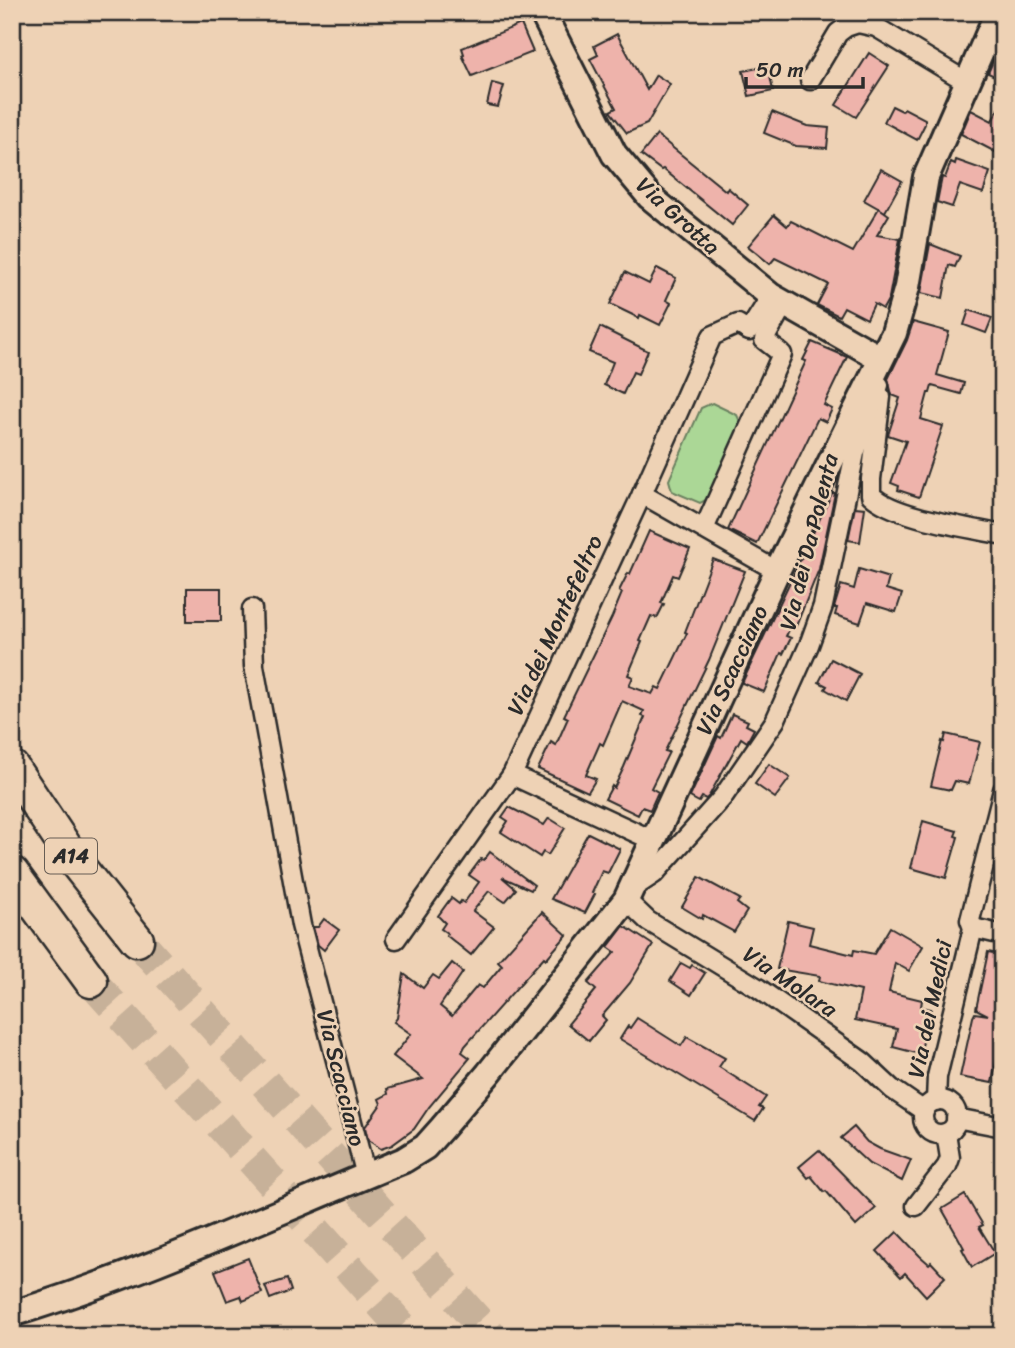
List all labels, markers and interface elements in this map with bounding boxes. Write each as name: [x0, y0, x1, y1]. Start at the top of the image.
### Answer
scale bar: [746, 46, 863, 90]
text: 50 m: [756, 51, 804, 89]
street label: Via Grotta: [626, 166, 730, 266]
street label: Via dei Da Polenta: [767, 449, 851, 635]
street label: Via dei Montefeltro: [495, 528, 615, 722]
street label: Via Scacciano: [684, 598, 780, 742]
road number: A14: [45, 838, 97, 874]
street label: Via Molara: [734, 935, 846, 1029]
street label: Via dei Medici: [895, 936, 965, 1082]
street label: Via Scacciano: [304, 1005, 378, 1151]

